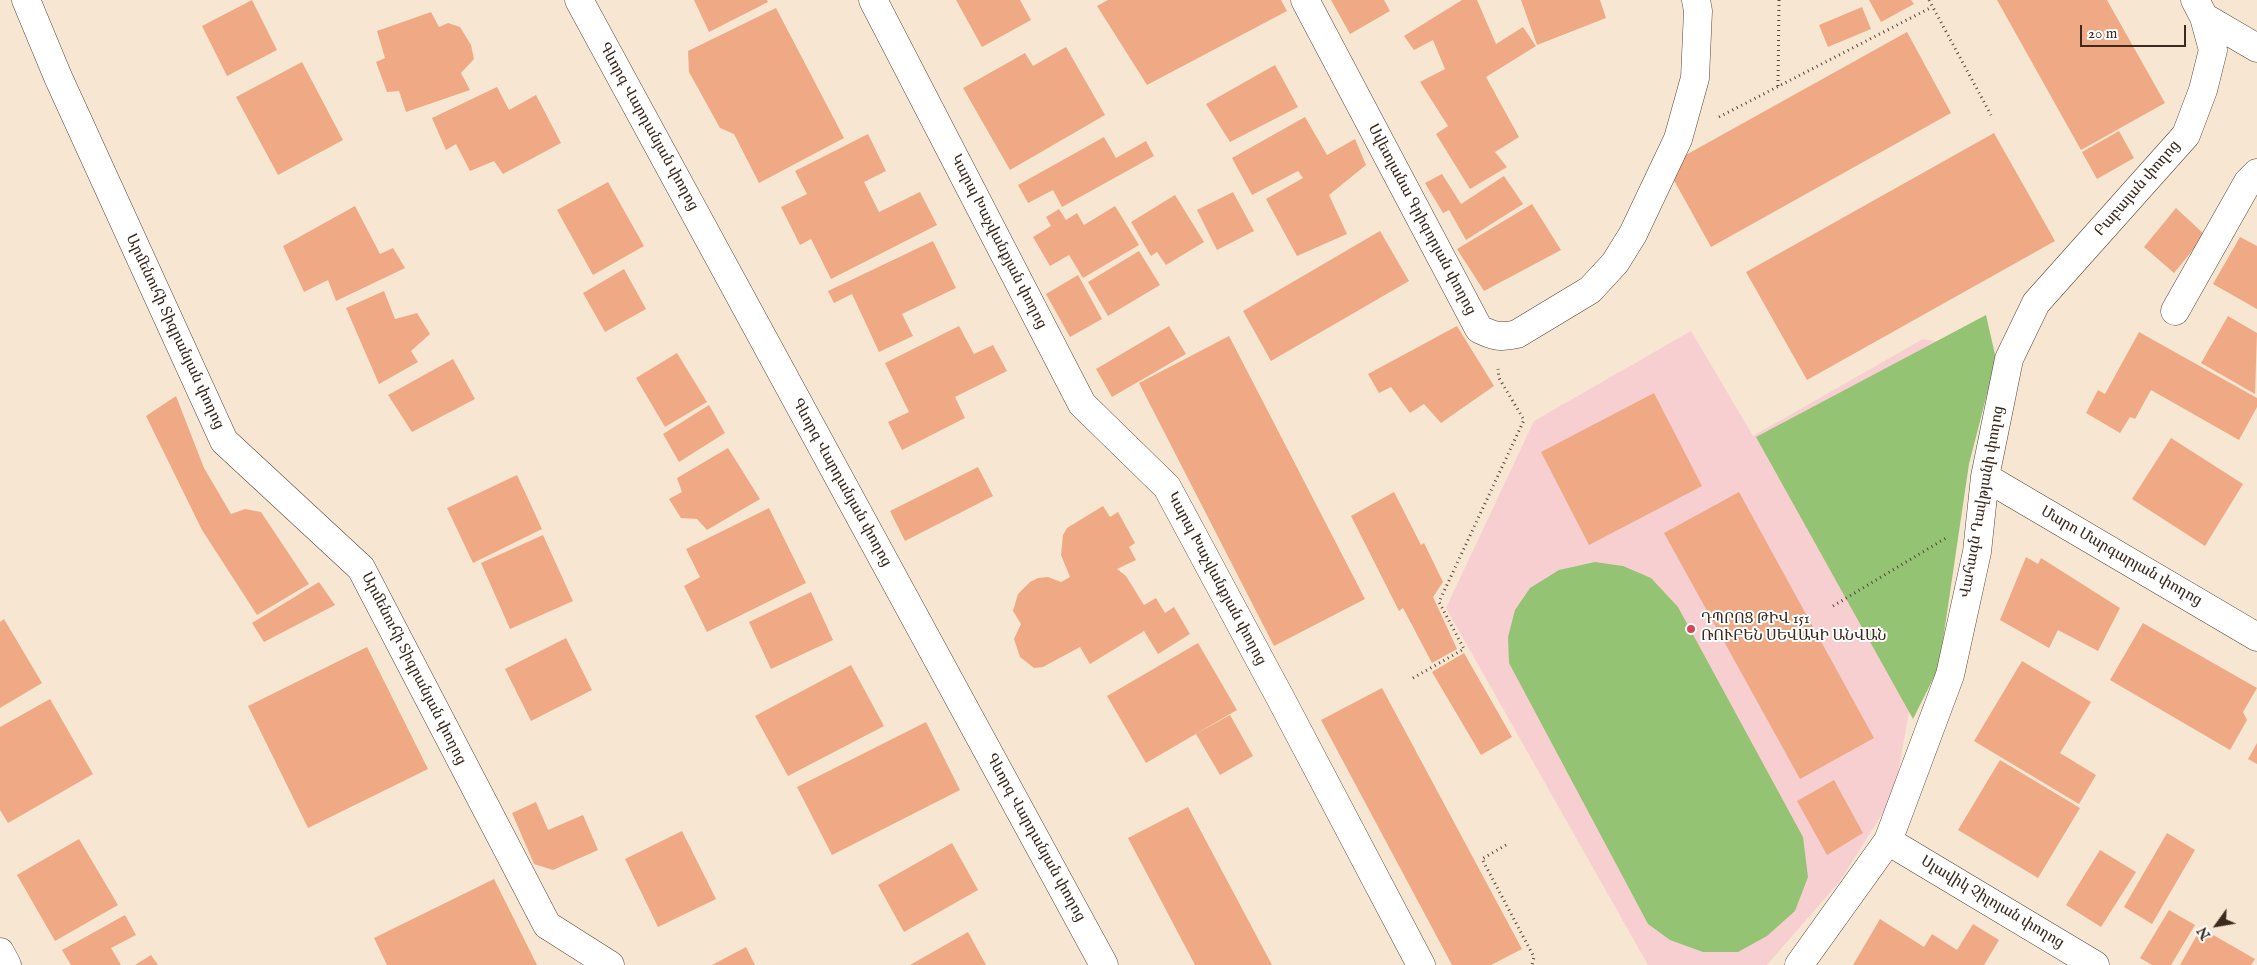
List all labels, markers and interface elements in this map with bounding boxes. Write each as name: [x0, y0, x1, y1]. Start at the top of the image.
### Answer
scale bar: [2082, 15, 2188, 47]
text: 20 m: [2088, 24, 2117, 43]
street label: Գևորգ Վարդանյան փողոց: [594, 40, 702, 214]
street label: Սվետլանա Գրիգորյան փողոց: [1363, 121, 1479, 319]
street label: Բաբայան փողոց: [2091, 137, 2185, 241]
street label: Կարպ Խաչվանքյան փողոց: [946, 152, 1050, 332]
street label: Արմենուհի Տիգրանյան փողոց: [121, 232, 227, 432]
street label: Գևորգ Վարդանյան փողոց: [787, 396, 895, 570]
street label: Վահագն Դավթյանի փողոց: [1957, 405, 2009, 599]
street label: Կարպ Խաչվանքյան փողոց: [1163, 489, 1269, 669]
street label: Մարո Մարգարյան փողոց: [2037, 503, 2205, 611]
street label: Արմենուհի Տիգրանյան փողոց: [357, 570, 469, 768]
place label: ԴՊՐՈՑ ԹԻՎ 151 ՌՈՒԲԵՆ ՍԵՎԱԿԻ ԱՆՎԱՆ: [1701, 611, 1886, 646]
marker: ԴՊՐՈՑ ԹԻՎ 151 ՌՈՒԲԵՆ ՍԵՎԱԿԻ ԱՆՎԱՆ: [1685, 623, 1697, 635]
street label: Գևորգ Վարդանյան փողոց: [981, 751, 1089, 925]
street label: Սլավիկ Չիլոյան փողոց: [1917, 853, 2067, 953]
north arrow: [2192, 900, 2242, 950]
text: N: [2193, 923, 2215, 943]

